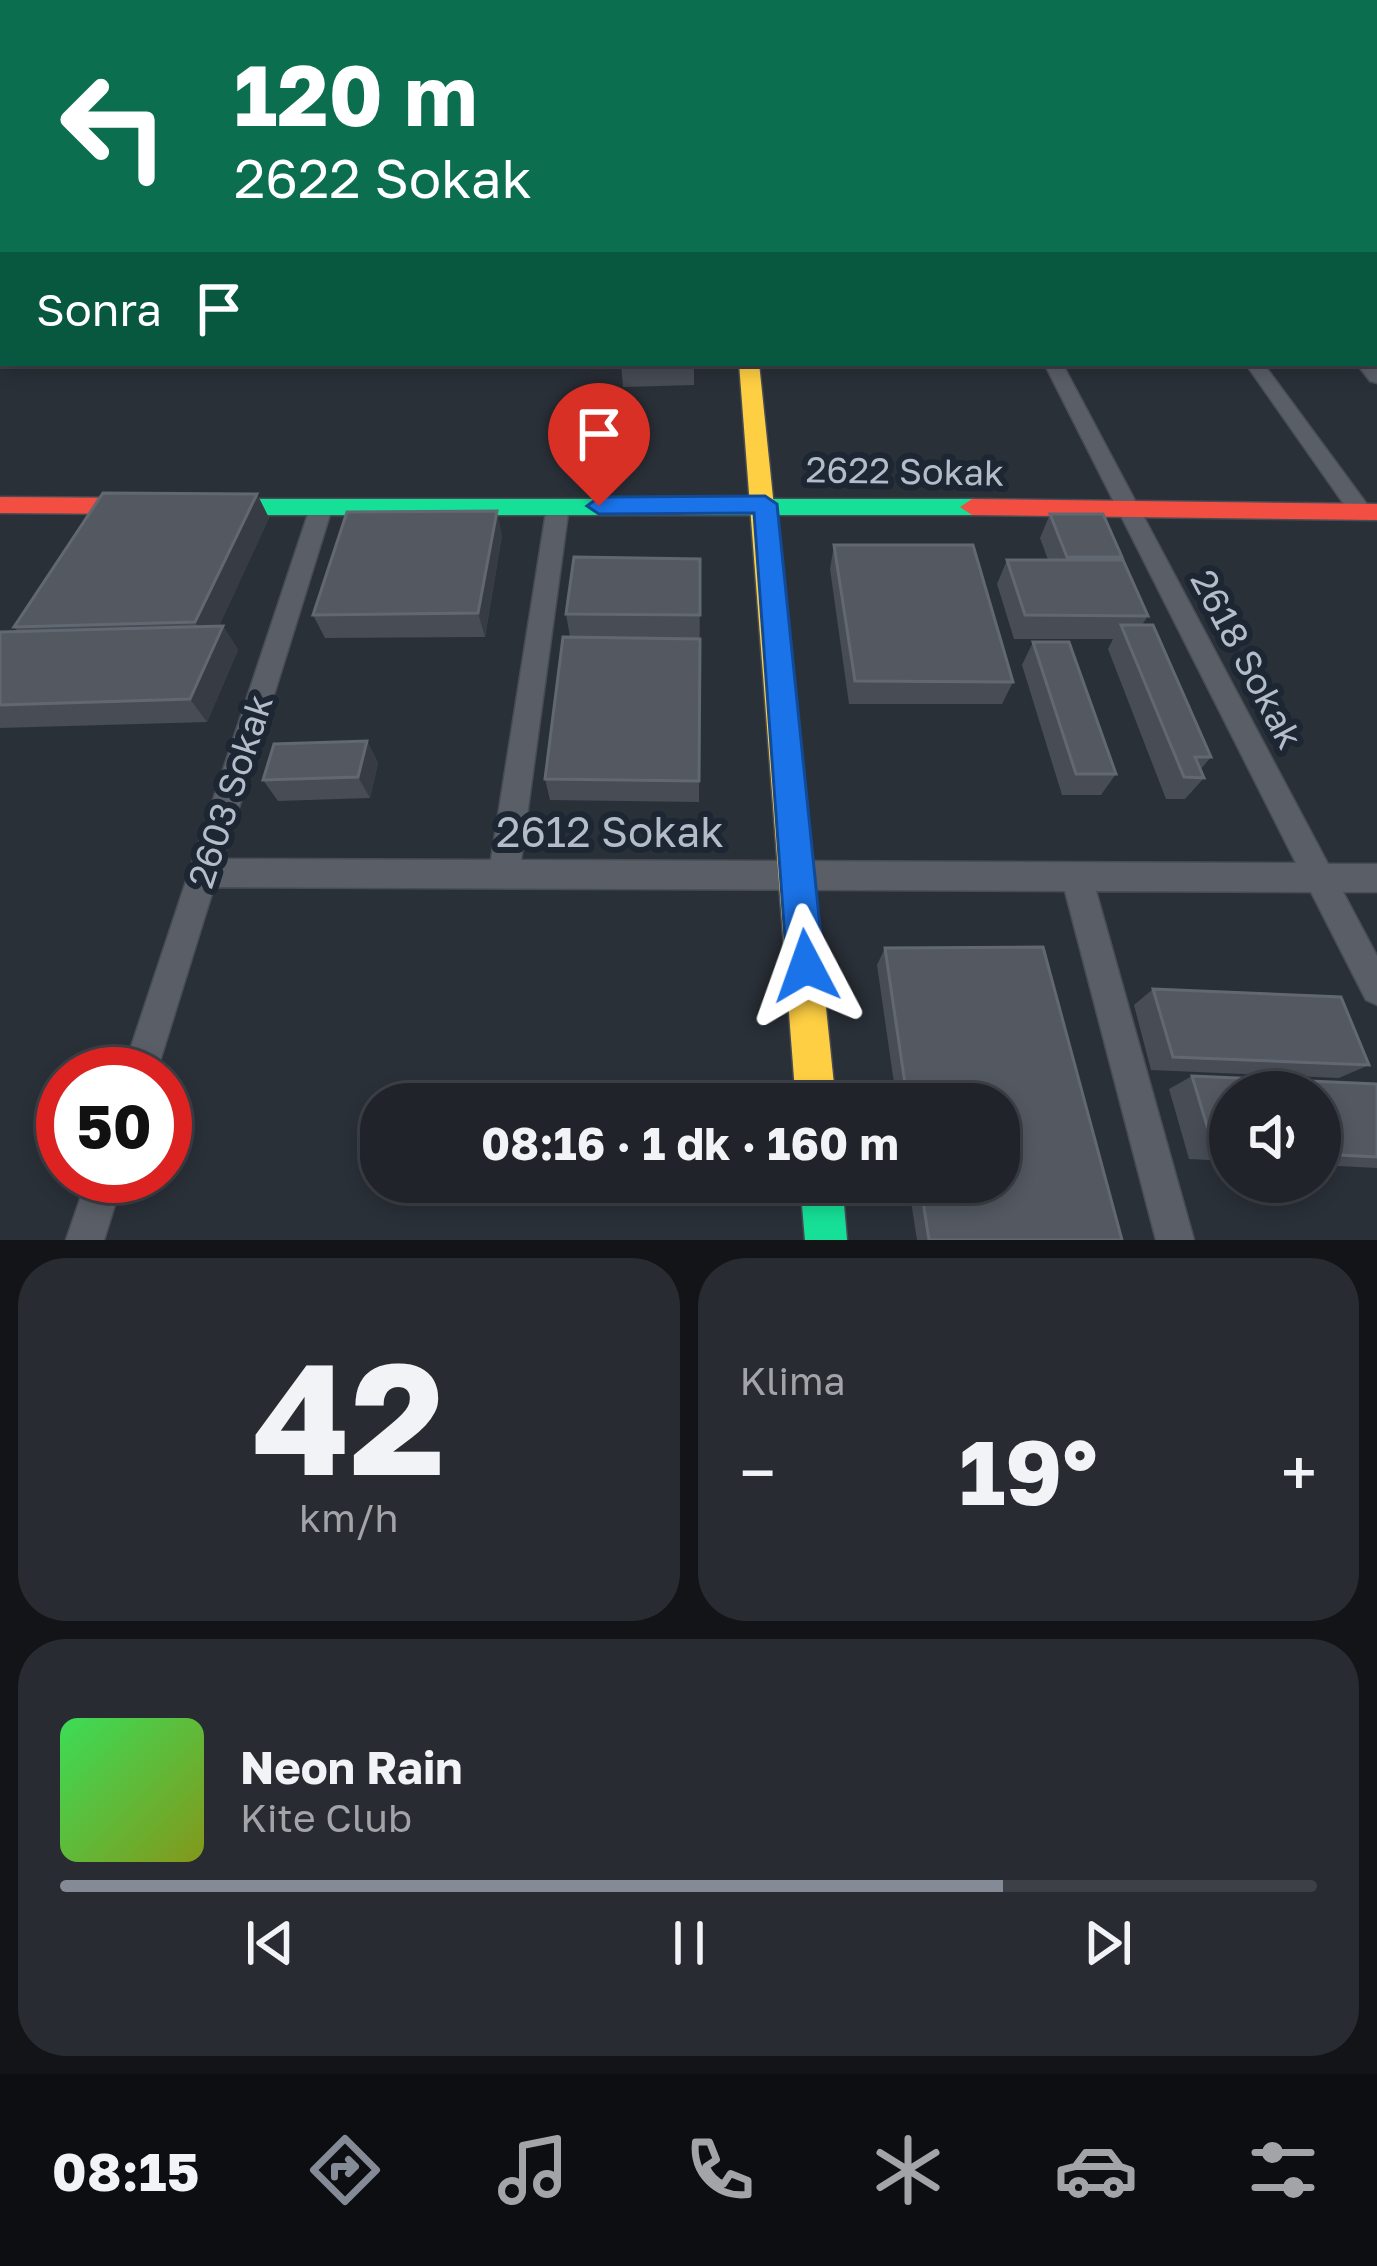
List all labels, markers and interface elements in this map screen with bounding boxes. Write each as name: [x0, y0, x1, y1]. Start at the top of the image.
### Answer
text: 120 m: [234, 44, 478, 144]
icon: left: [36, 48, 192, 204]
text: 2622 Sokak: [234, 145, 532, 210]
icon: arrive: [186, 276, 252, 342]
text: Sonra: [36, 282, 162, 336]
pin: [548, 383, 650, 506]
icon: arrive: [566, 401, 632, 467]
street label: 2622 Sokak: [805, 447, 1005, 494]
street label: 2618 Sokak: [1182, 562, 1313, 756]
street label: 2603 Sokak: [178, 689, 281, 893]
street label: 2612 Sokak: [496, 806, 724, 856]
position arrow: [743, 903, 869, 1029]
speed limit sign: 50: [36, 1047, 192, 1203]
map controls: [1209, 1071, 1341, 1203]
button: sound: [1209, 1071, 1341, 1203]
text: 08:16 · 1 dk · 160 m: [481, 1116, 899, 1170]
text: 42: [252, 1322, 445, 1509]
text: Klima: [740, 1357, 846, 1404]
text: 19°: [959, 1417, 1098, 1525]
text: −: [740, 1432, 776, 1512]
text: +: [1281, 1432, 1317, 1512]
text: km/h: [299, 1494, 398, 1541]
text: Neon Rain: [240, 1740, 463, 1794]
text: Kite Club: [240, 1794, 412, 1841]
icon: previous: [237, 1910, 303, 1976]
icon: pause: [656, 1910, 722, 1976]
icon: next: [1075, 1910, 1141, 1976]
icon: directions: [303, 2128, 387, 2212]
icon: music: [491, 2128, 575, 2212]
icon: phone: [678, 2128, 762, 2212]
icon: climate: [866, 2128, 950, 2212]
icon: car: [1054, 2128, 1138, 2212]
icon: filters: [1241, 2128, 1325, 2212]
text: 08:15: [52, 2138, 200, 2203]

